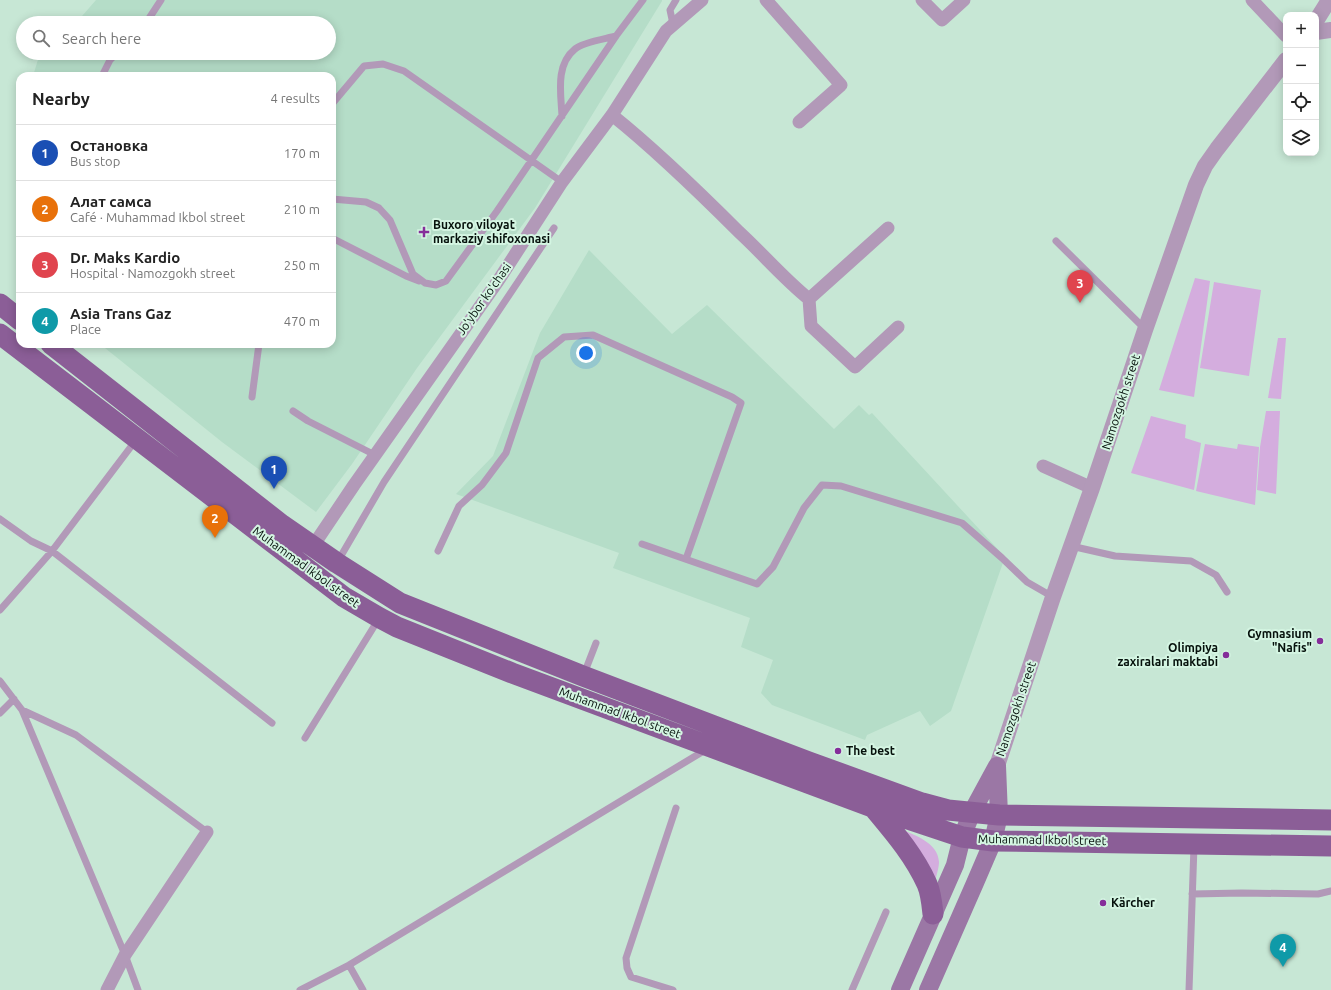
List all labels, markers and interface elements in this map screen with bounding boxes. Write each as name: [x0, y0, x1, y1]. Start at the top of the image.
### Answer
map controls: [1283, 12, 1319, 156]
button: +: [1283, 12, 1319, 48]
search box: [16, 16, 336, 60]
icon: search: [30, 27, 52, 49]
text: Search here: [62, 30, 141, 47]
button: −: [1283, 48, 1319, 84]
button: locate: [1283, 84, 1319, 120]
text: Nearby: [32, 89, 90, 108]
text: 4 results: [270, 91, 320, 105]
button: layers: [1283, 120, 1319, 156]
text: Остановка: [70, 137, 148, 154]
text: 1: [41, 146, 49, 160]
text: 170 m: [284, 146, 320, 160]
text: Bus stop: [70, 154, 120, 168]
text: Алат самса: [70, 193, 152, 210]
text: 2: [41, 202, 49, 216]
text: 210 m: [284, 202, 320, 216]
text: Café · Muhammad Ikbol street: [70, 210, 245, 224]
place label: Buxoro viloyat markaziy shifoxonasi: [433, 218, 550, 245]
marker: Buxoro viloyat markaziy shifoxonasi: [418, 226, 430, 238]
text: Dr. Maks Kardio: [70, 249, 180, 266]
text: 3: [41, 258, 49, 272]
text: 250 m: [284, 258, 320, 272]
street label: Jo'ybor ko'chasi: [454, 260, 513, 337]
text: Hospital · Namozgokh street: [70, 266, 235, 280]
pin: 3: [1067, 270, 1093, 303]
text: Asia Trans Gaz: [70, 305, 171, 322]
text: 4: [41, 314, 49, 328]
text: 470 m: [284, 314, 320, 328]
text: Place: [70, 322, 101, 336]
your location: [576, 343, 596, 363]
street label: Namozgokh street: [1099, 352, 1142, 451]
pin: 1: [261, 456, 287, 489]
pin: 2: [202, 505, 228, 538]
street label: Muhammad Ikbol street: [251, 524, 362, 610]
place label: Gymnasium "Nafis": [1247, 627, 1312, 654]
marker: Gymnasium "Nafis": [1315, 636, 1325, 646]
place label: Olimpiya zaxiralari maktabi: [1118, 641, 1218, 668]
marker: Olimpiya zaxiralari maktabi: [1221, 650, 1231, 660]
street label: Namozgokh street: [993, 659, 1038, 758]
street label: Muhammad Ikbol street: [558, 684, 683, 741]
place label: The best: [846, 744, 895, 757]
marker: The best: [833, 746, 843, 756]
street label: Muhammad Ikbol street: [978, 832, 1107, 847]
place label: Kärcher: [1111, 896, 1155, 909]
marker: Kärcher: [1098, 898, 1108, 908]
pin: 4: [1270, 934, 1296, 967]

